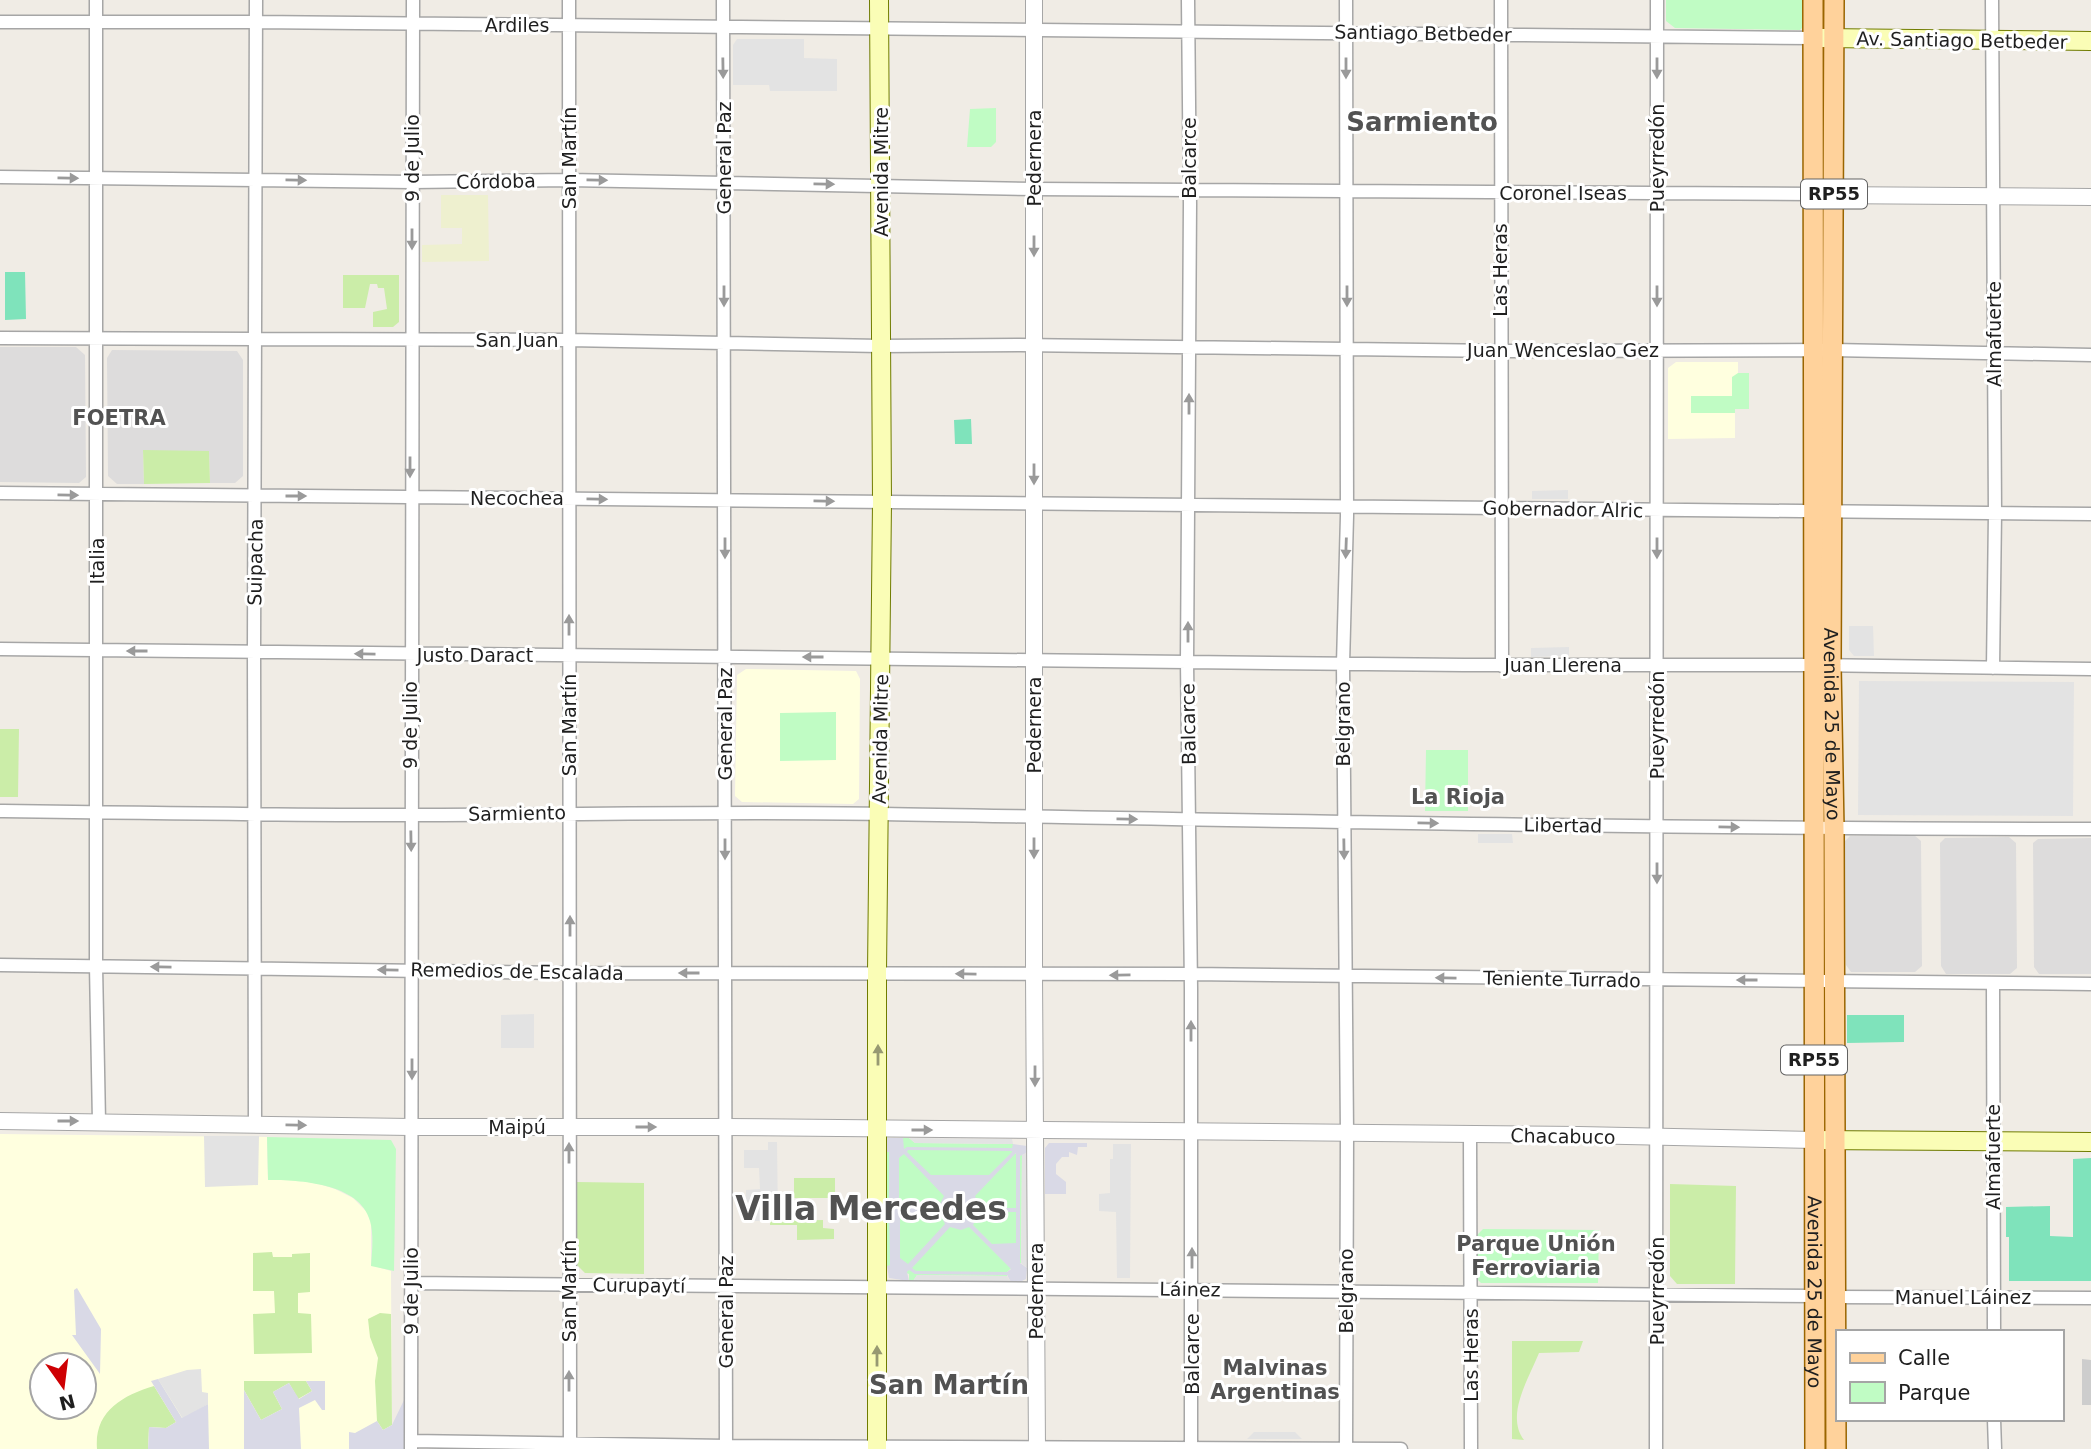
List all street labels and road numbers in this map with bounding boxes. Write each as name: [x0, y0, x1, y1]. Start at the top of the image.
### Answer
street label: Ardiles: [485, 14, 549, 36]
street label: Santiago Betbeder: [1334, 20, 1512, 46]
street label: Av. Santiago Betbeder: [1856, 27, 2068, 53]
street label: General Paz: [713, 101, 735, 215]
street label: Pueyrredón: [1646, 104, 1668, 212]
street label: San Martín: [558, 107, 580, 209]
street label: Avenida Mitre: [870, 107, 892, 237]
street label: Pedernera: [1023, 110, 1045, 206]
street label: 9 de Julio: [401, 114, 423, 202]
street label: Balcarce: [1178, 117, 1200, 199]
street label: Córdoba: [456, 169, 536, 193]
road number: RP55: [1801, 180, 1867, 209]
street label: Coronel Iseas: [1499, 182, 1627, 204]
street label: Las Heras: [1489, 223, 1511, 317]
street label: Almafuerte: [1983, 281, 2005, 387]
street label: San Juan: [475, 329, 559, 351]
street label: Juan Wenceslao Gez: [1466, 339, 1659, 361]
street label: Necochea: [470, 487, 564, 509]
street label: Gobernador Alric: [1483, 497, 1643, 521]
street label: Suipacha: [243, 518, 267, 606]
street label: Italia: [86, 538, 108, 584]
street label: Avenida 25 de Mayo: [1820, 627, 1845, 821]
street label: Justo Daract: [416, 644, 533, 666]
street label: Juan Llerena: [1503, 654, 1622, 676]
street label: General Paz: [714, 667, 736, 781]
street label: Pueyrredón: [1646, 671, 1668, 779]
street label: San Martín: [558, 674, 580, 776]
street label: Avenida Mitre: [868, 674, 892, 804]
street label: Pedernera: [1023, 677, 1045, 773]
street label: 9 de Julio: [399, 681, 421, 769]
street label: Belgrano: [1332, 681, 1354, 767]
street label: Balcarce: [1176, 683, 1200, 765]
street label: Sarmiento: [468, 801, 566, 825]
street label: Libertad: [1524, 813, 1602, 837]
street label: Remedios de Escalada: [410, 958, 624, 984]
street label: Teniente Turrado: [1482, 967, 1641, 991]
road number: RP55: [1781, 1045, 1847, 1074]
street label: Almafuerte: [1982, 1104, 2004, 1210]
street label: Maipú: [488, 1116, 546, 1138]
street label: Chacabuco: [1510, 1124, 1616, 1148]
street label: Avenida 25 de Mayo: [1804, 1196, 1826, 1388]
street label: Pueyrredón: [1646, 1237, 1668, 1345]
street label: San Martín: [558, 1240, 580, 1342]
street label: Pedernera: [1025, 1243, 1047, 1339]
street label: 9 de Julio: [400, 1247, 422, 1335]
street label: Belgrano: [1335, 1248, 1357, 1334]
street label: General Paz: [715, 1255, 737, 1369]
street label: Curupaytí: [592, 1273, 686, 1297]
street label: Láinez: [1159, 1277, 1221, 1301]
street label: Manuel Láinez: [1895, 1286, 2031, 1308]
street label: Las Heras: [1460, 1308, 1482, 1402]
street label: Balcarce: [1181, 1313, 1203, 1395]

